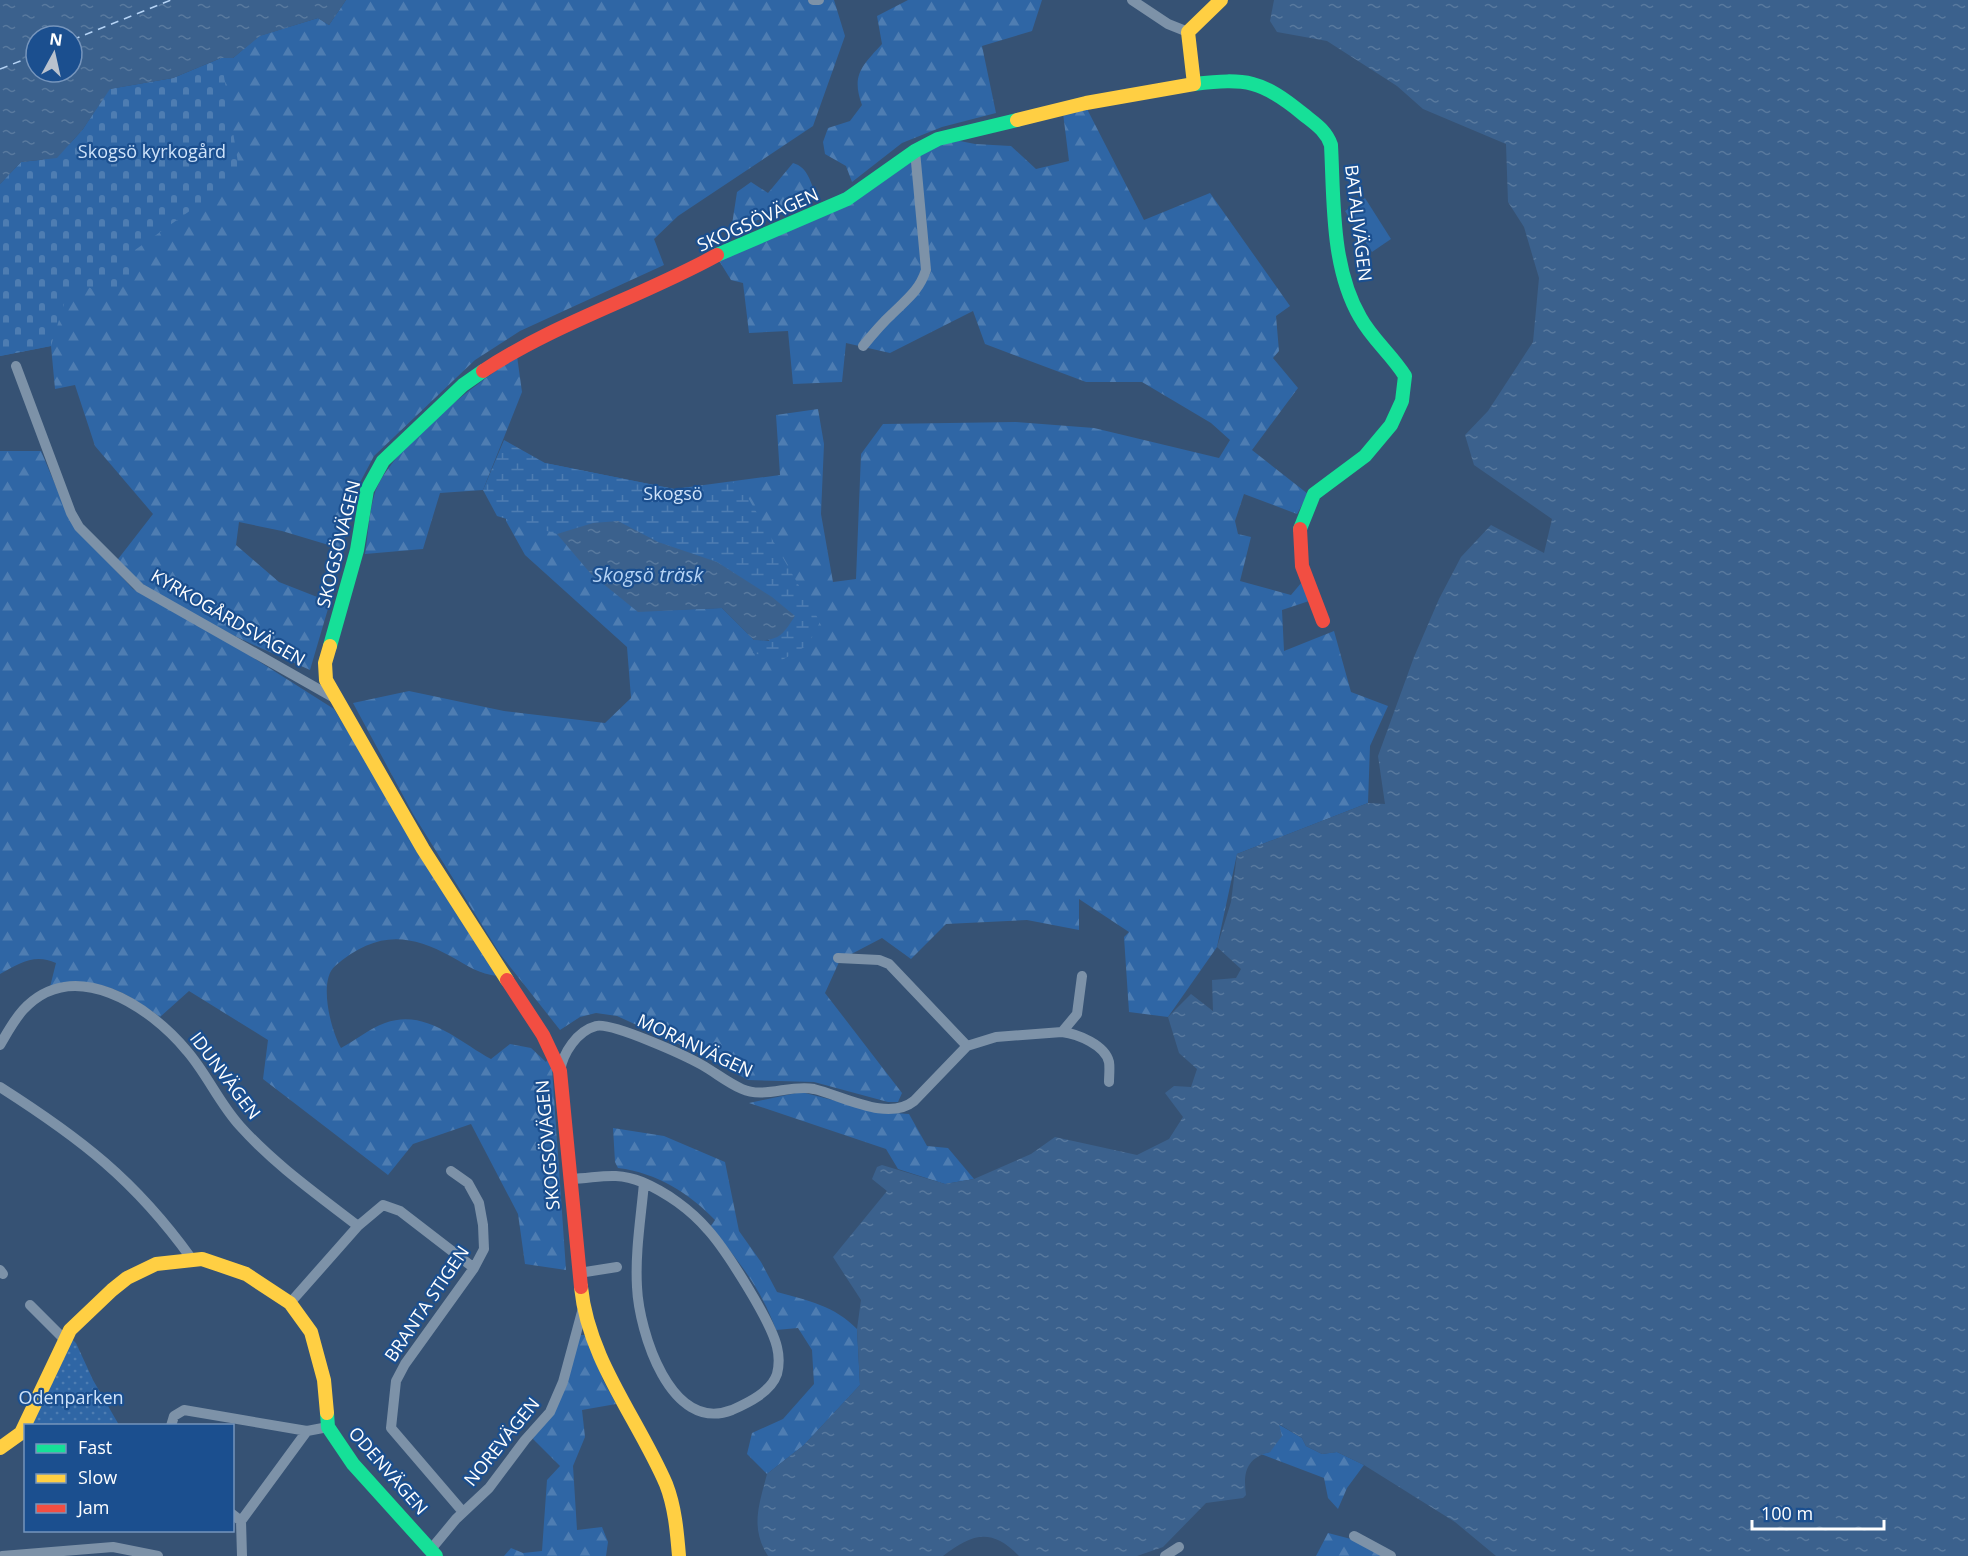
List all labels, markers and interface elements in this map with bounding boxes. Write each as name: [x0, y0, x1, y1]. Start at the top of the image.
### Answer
north arrow: [24, 24, 84, 84]
text: N: [48, 27, 64, 51]
park label: Skogsö kyrkogård: [78, 139, 226, 163]
street label: BATALJVÄGEN: [1340, 163, 1378, 283]
street label: SKOGSÖVÄGEN: [693, 182, 822, 257]
street label: SKOGSÖVÄGEN: [311, 477, 365, 610]
park label: Skogsö: [643, 481, 703, 505]
water label: Skogsö träsk: [593, 561, 705, 588]
street label: KYRKOGÅRDSVÄGEN: [147, 563, 310, 671]
street label: MORANVÄGEN: [634, 1008, 757, 1082]
street label: IDUNVÄGEN: [185, 1027, 267, 1124]
street label: SKOGSÖVÄGEN: [529, 1079, 565, 1211]
street label: BRANTA STIGEN: [378, 1241, 474, 1366]
park label: Odenparken: [18, 1385, 124, 1409]
street label: NOREVÄGEN: [458, 1392, 544, 1491]
street label: ODENVÄGEN: [344, 1421, 434, 1519]
legend: [24, 1424, 234, 1532]
text: Fast: [78, 1435, 112, 1459]
text: Slow: [78, 1465, 117, 1489]
scale bar: [1752, 1493, 1884, 1531]
text: Jam: [76, 1495, 110, 1519]
text: 100 m: [1761, 1501, 1813, 1525]

